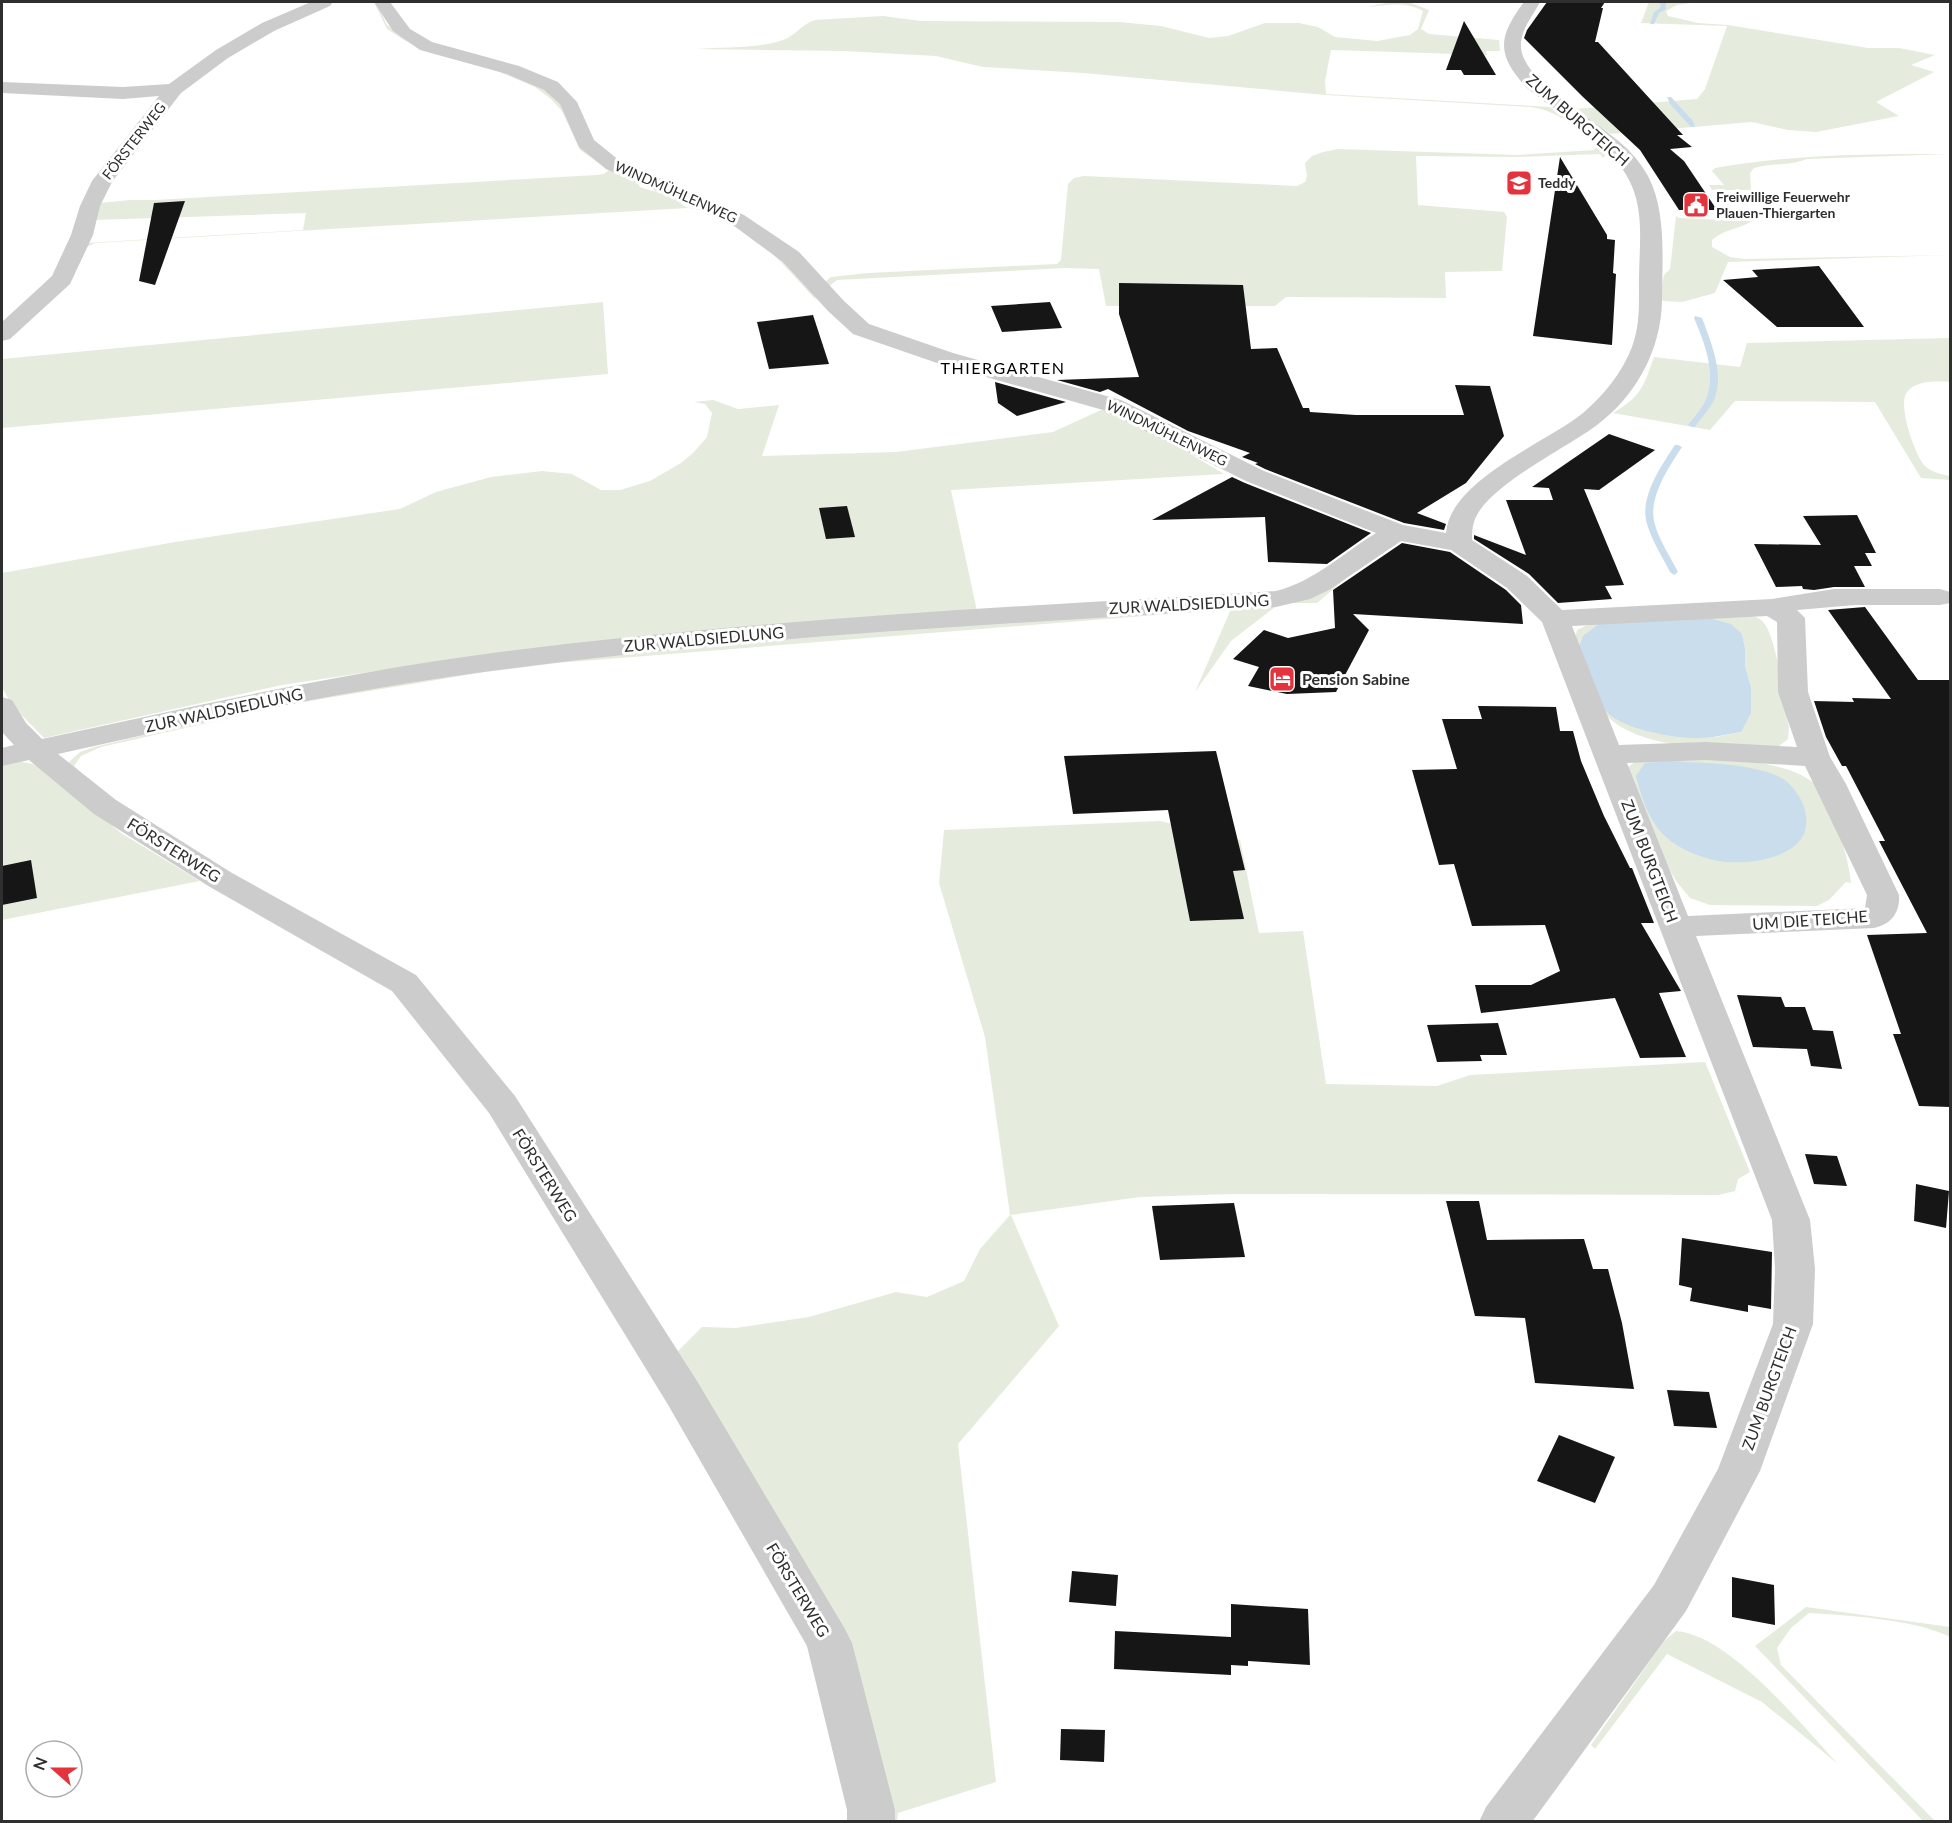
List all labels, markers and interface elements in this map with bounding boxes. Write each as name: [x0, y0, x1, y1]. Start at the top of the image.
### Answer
street label: ZUM BURGTEICH: [1523, 70, 1634, 169]
street label: FÖRSTERWEG: [98, 99, 169, 183]
street label: WINDMÜHLENWEG: [612, 157, 740, 226]
school or university icon: Teddy: [1504, 168, 1534, 198]
place label: Teddy: [1538, 174, 1576, 191]
place label: Freiwillige Feuerwehr Plauen-Thiergarten: [1716, 188, 1851, 221]
public building icon: Freiwillige Feuerwehr Plauen-Thiergarten: [1681, 190, 1711, 220]
district label: THIERGARTEN: [941, 358, 1065, 377]
street label: WINDMÜHLENWEG: [1104, 396, 1230, 469]
street label: ZUR WALDSIEDLUNG: [1108, 590, 1270, 617]
street label: ZUR WALDSIEDLUNG: [623, 622, 785, 655]
hotel icon: Pension Sabine: [1267, 664, 1297, 694]
place label: Pension Sabine: [1302, 669, 1410, 688]
street label: ZUR WALDSIEDLUNG: [143, 684, 304, 735]
street label: ZUM BURGTEICH: [1618, 797, 1683, 925]
street label: FÖRSTERWEG: [124, 813, 224, 886]
street label: UM DIE TEICHE: [1752, 906, 1868, 933]
street label: FÖRSTERWEG: [509, 1125, 582, 1225]
street label: ZUM BURGTEICH: [1737, 1323, 1800, 1452]
street label: FÖRSTERWEG: [763, 1539, 834, 1640]
north arrow: [24, 1739, 84, 1799]
text: N: [28, 1754, 51, 1773]

